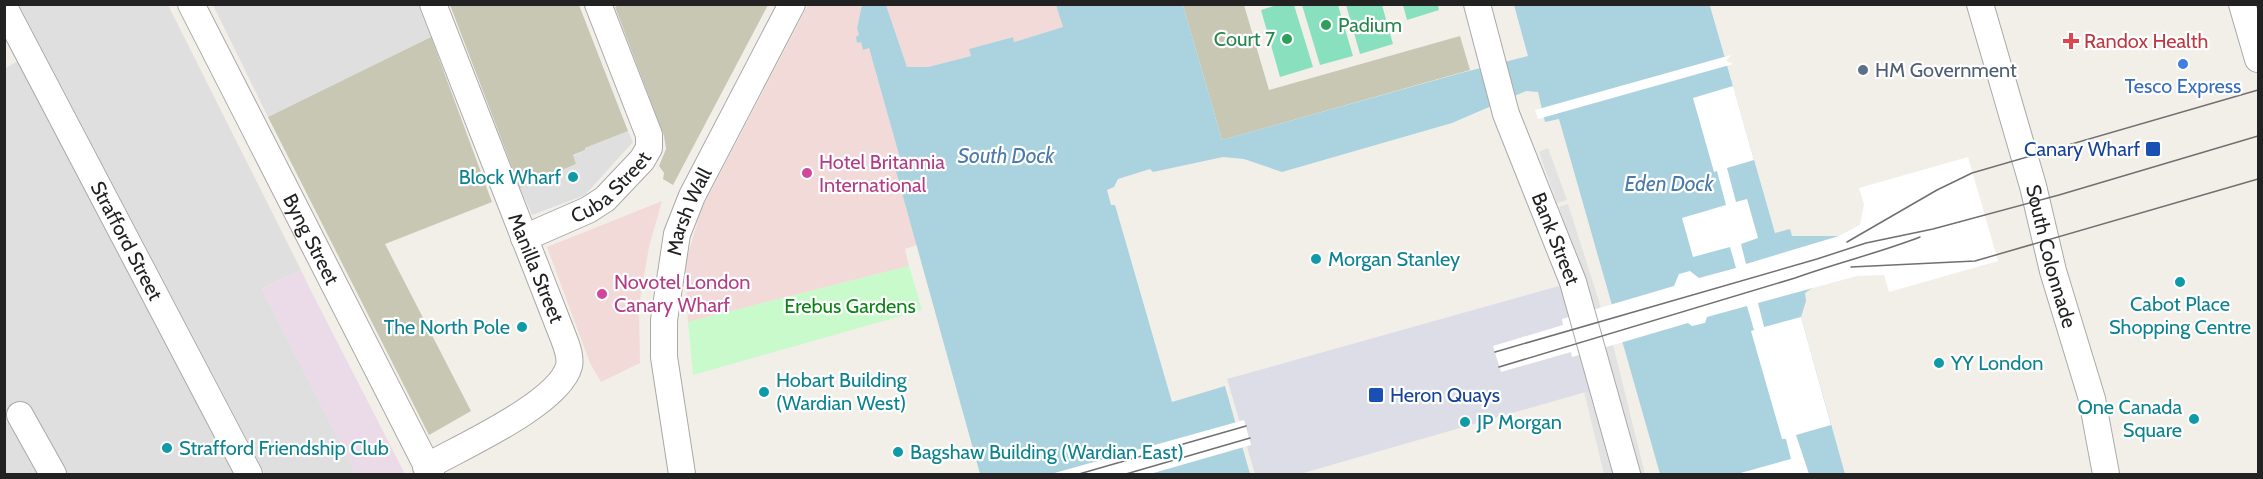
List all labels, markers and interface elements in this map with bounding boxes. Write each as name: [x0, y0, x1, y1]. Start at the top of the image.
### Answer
place label: Padium: [1338, 13, 1402, 37]
marker: Padium: [1319, 18, 1333, 32]
place label: Court 7: [1214, 27, 1275, 51]
place label: Randox Health: [2084, 29, 2208, 53]
marker: Court 7: [1280, 32, 1294, 46]
marker: Randox Health: [2062, 32, 2080, 50]
marker: Tesco Express: [2176, 57, 2190, 71]
place label: HM Government: [1875, 58, 2017, 82]
marker: HM Government: [1856, 63, 1870, 77]
place label: Tesco Express: [2125, 74, 2241, 98]
place label: Canary Wharf: [2024, 137, 2140, 161]
marker: Canary Wharf: [2144, 140, 2162, 158]
water label: South Dock: [958, 143, 1055, 168]
street label: Cuba Street: [567, 147, 656, 228]
place label: Hotel Britannia International: [819, 150, 945, 197]
street label: Marsh Wall: [662, 163, 717, 257]
place label: Block Wharf: [459, 165, 561, 189]
marker: Hotel Britannia International: [800, 166, 814, 180]
marker: Block Wharf: [566, 170, 580, 184]
water label: Eden Dock: [1625, 171, 1714, 196]
street label: Strafford Street: [86, 177, 168, 305]
street label: South Colonnade: [2021, 182, 2082, 331]
street label: Bank Street: [1526, 189, 1585, 289]
street label: Byng Street: [278, 190, 344, 289]
street label: Manilla Street: [503, 210, 569, 327]
place label: Morgan Stanley: [1328, 247, 1460, 271]
marker: Morgan Stanley: [1309, 252, 1323, 266]
place label: Novotel London Canary Wharf: [614, 270, 751, 317]
marker: Cabot Place Shopping Centre: [2173, 275, 2187, 289]
marker: Novotel London Canary Wharf: [595, 287, 609, 301]
place label: Cabot Place Shopping Centre: [2109, 292, 2251, 339]
park label: Erebus Gardens: [784, 294, 916, 318]
place label: The North Pole: [384, 315, 510, 339]
marker: The North Pole: [515, 320, 529, 334]
place label: YY London: [1950, 351, 2043, 375]
marker: YY London: [1932, 356, 1946, 370]
place label: Hobart Building (Wardian West): [776, 368, 908, 415]
place label: Heron Quays: [1390, 383, 1500, 407]
marker: Hobart Building (Wardian West): [757, 385, 771, 399]
marker: Heron Quays: [1367, 386, 1385, 404]
place label: One Canada Square: [2077, 395, 2182, 442]
place label: JP Morgan: [1476, 410, 1562, 434]
marker: One Canada Square: [2187, 412, 2201, 426]
marker: JP Morgan: [1458, 415, 1472, 429]
place label: Strafford Friendship Club: [179, 436, 389, 460]
place label: Bagshaw Building (Wardian East): [910, 440, 1184, 464]
marker: Strafford Friendship Club: [160, 441, 174, 455]
marker: Bagshaw Building (Wardian East): [891, 445, 905, 459]

